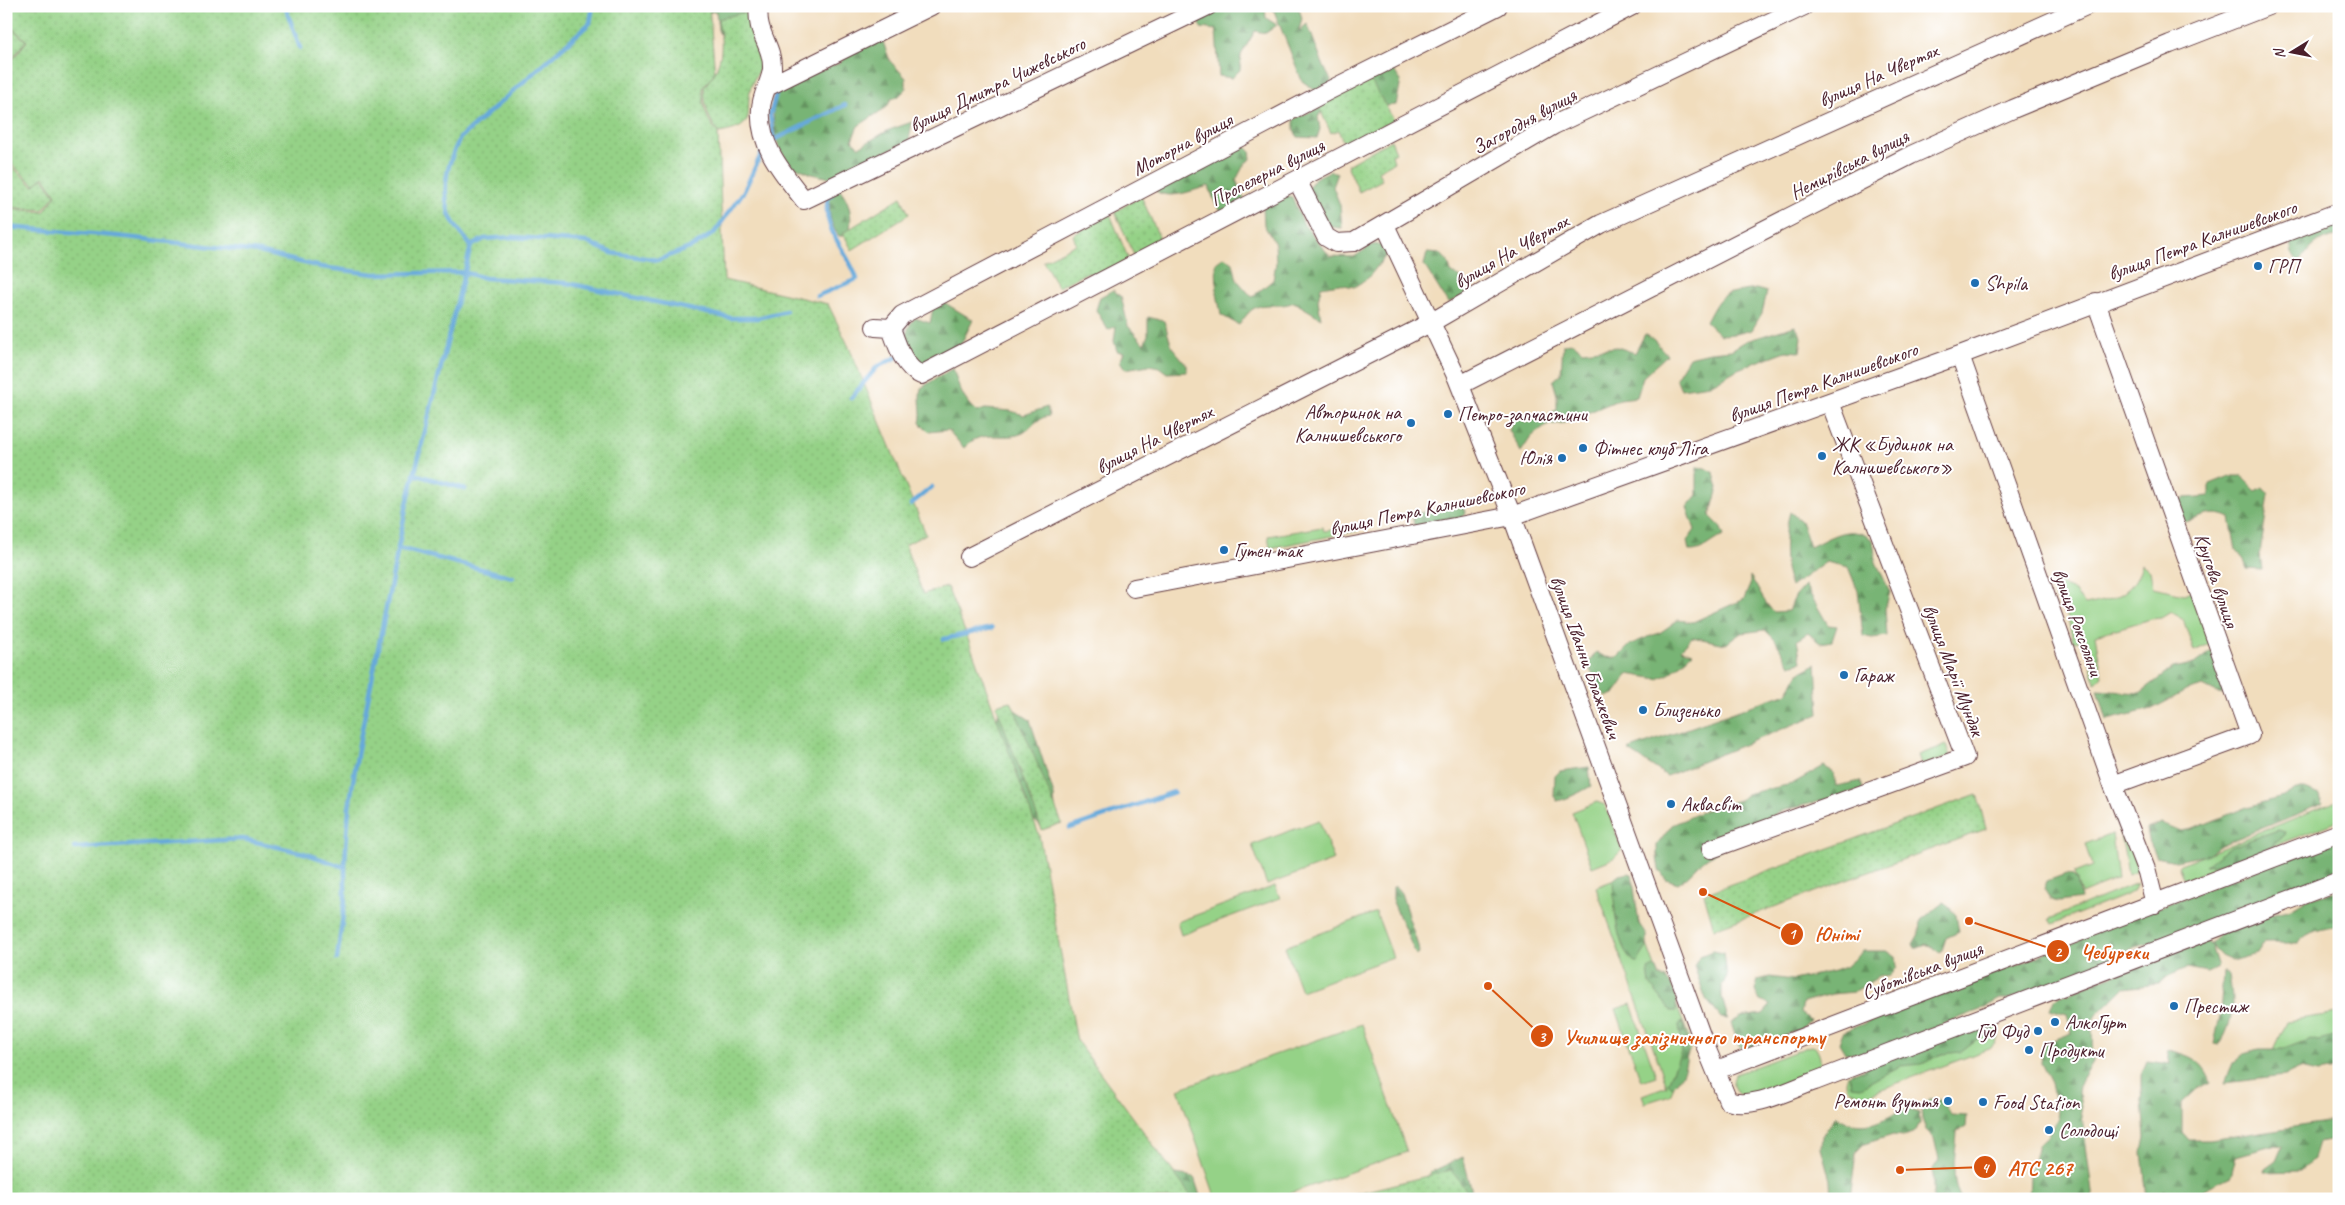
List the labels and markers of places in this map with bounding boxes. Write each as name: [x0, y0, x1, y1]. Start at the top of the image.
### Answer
place label: ГРП: [2268, 254, 2303, 279]
marker: ГРП: [2252, 260, 2264, 272]
place label: Shpila: [1985, 271, 2029, 296]
marker: Shpila: [1969, 277, 1981, 289]
place label: Авторинок на Калнишевського: [1295, 400, 1403, 448]
place label: Петро-запчастини: [1458, 402, 1589, 428]
marker: Петро-запчастини: [1442, 408, 1454, 420]
marker: Авторинок на Калнишевського: [1405, 417, 1417, 429]
place label: ЖК «Будинок на Калнишевського»: [1832, 432, 1954, 480]
place label: Фітнес клуб Ліга: [1593, 436, 1709, 461]
marker: Фітнес клуб Ліга: [1577, 442, 1589, 454]
place label: Юлія: [1520, 446, 1553, 471]
marker: ЖК «Будинок на Калнишевського»: [1816, 450, 1828, 462]
marker: Юлія: [1556, 452, 1568, 464]
place label: Гутен так: [1234, 538, 1304, 563]
marker: Гутен так: [1218, 544, 1230, 556]
place label: Гараж: [1854, 663, 1895, 688]
marker: Гараж: [1838, 669, 1850, 681]
place label: Близенько: [1653, 698, 1720, 723]
marker: Близенько: [1637, 704, 1649, 716]
place label: Аквасвіт: [1681, 792, 1742, 817]
marker: Аквасвіт: [1665, 798, 1677, 810]
callout: Юніті: [1780, 916, 1869, 952]
callout: Чебуреки: [2045, 933, 2158, 969]
place label: Престиж: [2184, 994, 2250, 1019]
marker: Престиж: [2168, 1000, 2180, 1012]
place label: АлкоГурт: [2065, 1010, 2127, 1035]
marker: АлкоГурт: [2049, 1016, 2061, 1028]
callout: Училище залізничного транспорту: [1529, 1018, 1834, 1054]
place label: Гуд Фуд: [1977, 1019, 2030, 1044]
marker: Гуд Фуд: [2032, 1025, 2044, 1037]
place label: Продукти: [2039, 1038, 2105, 1063]
marker: Продукти: [2023, 1044, 2035, 1056]
place label: Ремонт взуття: [1833, 1089, 1939, 1114]
place label: Food Station: [1993, 1090, 2080, 1115]
marker: Ремонт взуття: [1942, 1095, 1954, 1107]
marker: Food Station: [1977, 1096, 1989, 1108]
place label: Солодощі: [2059, 1118, 2120, 1143]
marker: Солодощі: [2043, 1124, 2055, 1136]
callout: АТС 267: [1973, 1149, 2082, 1185]

